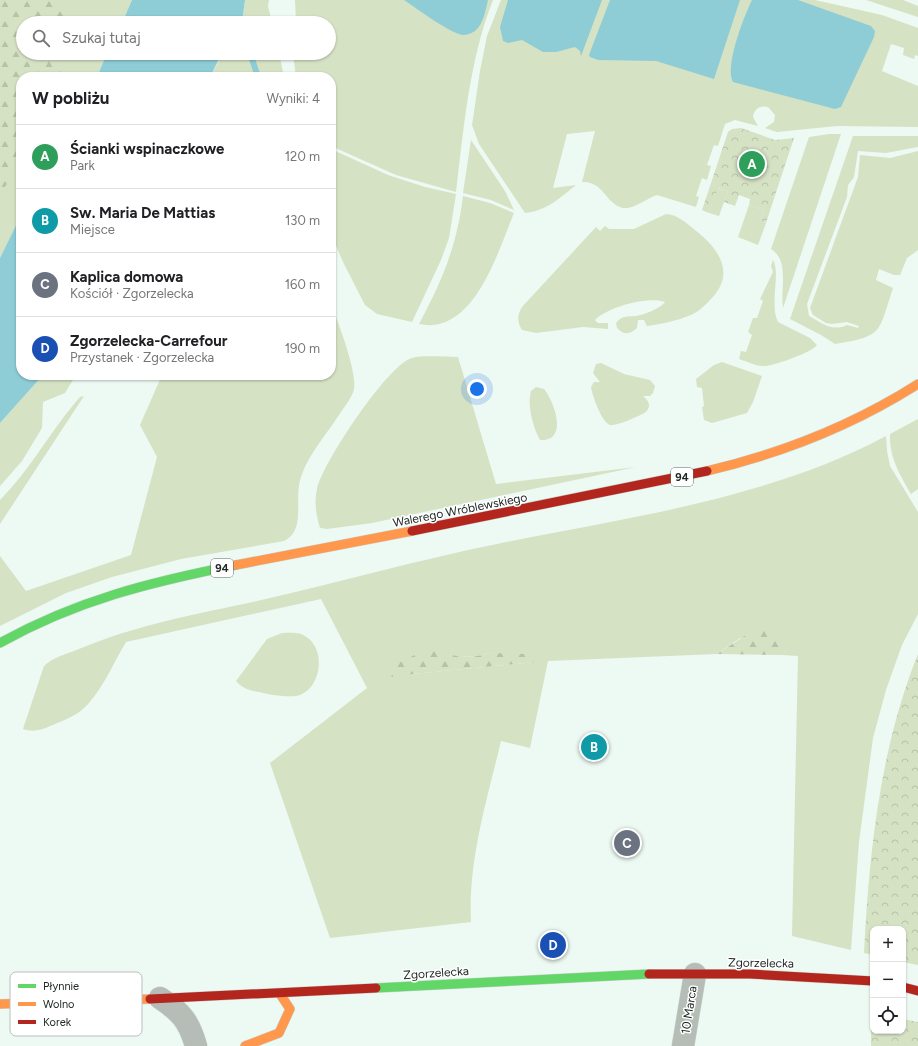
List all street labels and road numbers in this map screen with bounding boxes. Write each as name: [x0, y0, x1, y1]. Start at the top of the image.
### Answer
road number: 94: [671, 468, 693, 486]
street label: Walerego Wróblewskiego: [392, 490, 528, 530]
road number: 94: [211, 559, 233, 577]
street label: Zgorzelecka: [728, 955, 794, 971]
street label: Zgorzelecka: [403, 964, 469, 982]
street label: 10 Marca: [678, 985, 700, 1035]

